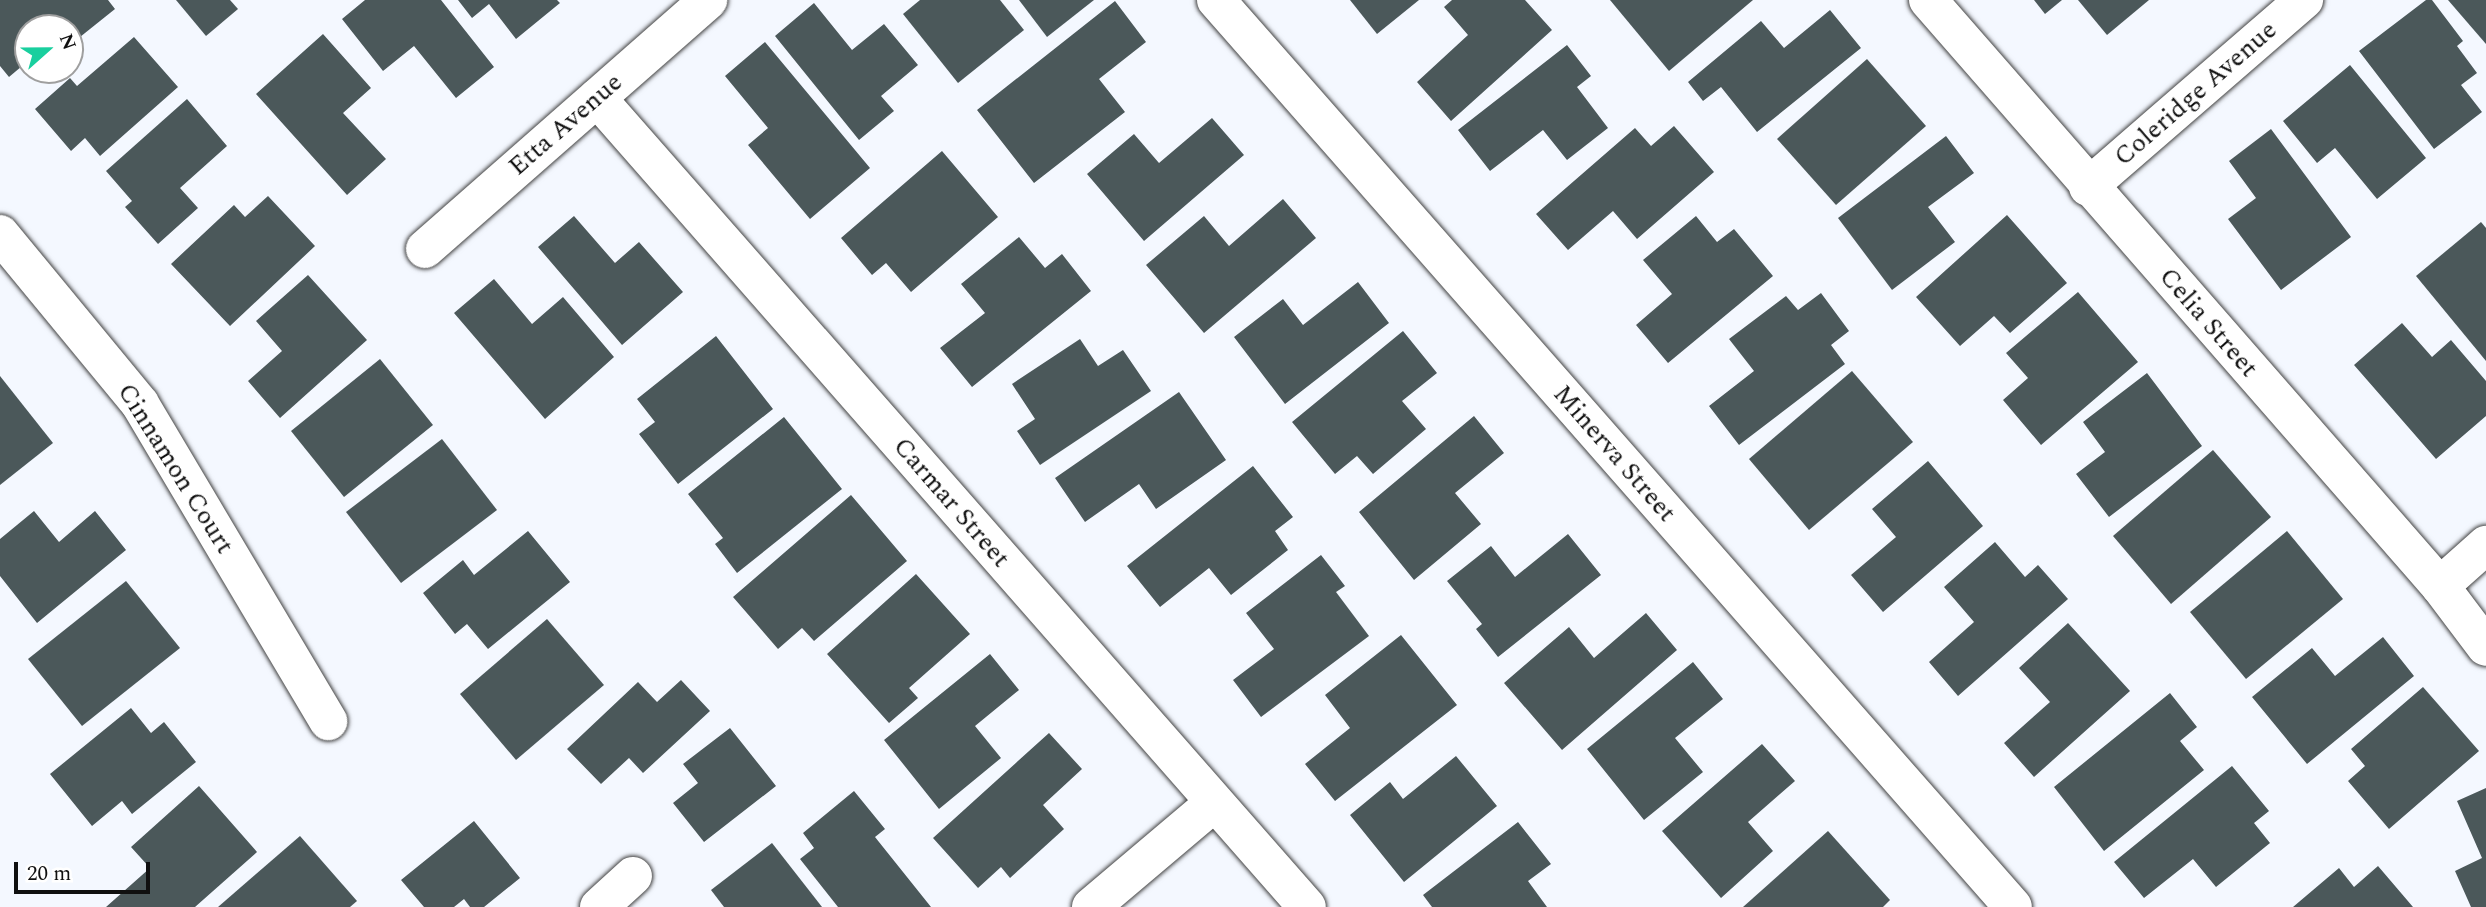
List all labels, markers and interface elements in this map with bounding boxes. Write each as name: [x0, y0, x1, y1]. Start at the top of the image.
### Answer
north arrow: [14, 14, 84, 84]
street label: Coleridge Avenue: [2108, 15, 2284, 173]
text: N: [51, 30, 84, 54]
street label: Etta Avenue: [503, 67, 629, 183]
street label: Celia Street: [2152, 262, 2264, 384]
street label: Cinnamon Court: [110, 378, 240, 560]
street label: Minerva Street: [1546, 379, 1682, 529]
street label: Carmar Street: [886, 432, 1016, 574]
scale bar: [18, 848, 154, 892]
text: 20 m: [27, 858, 71, 890]

